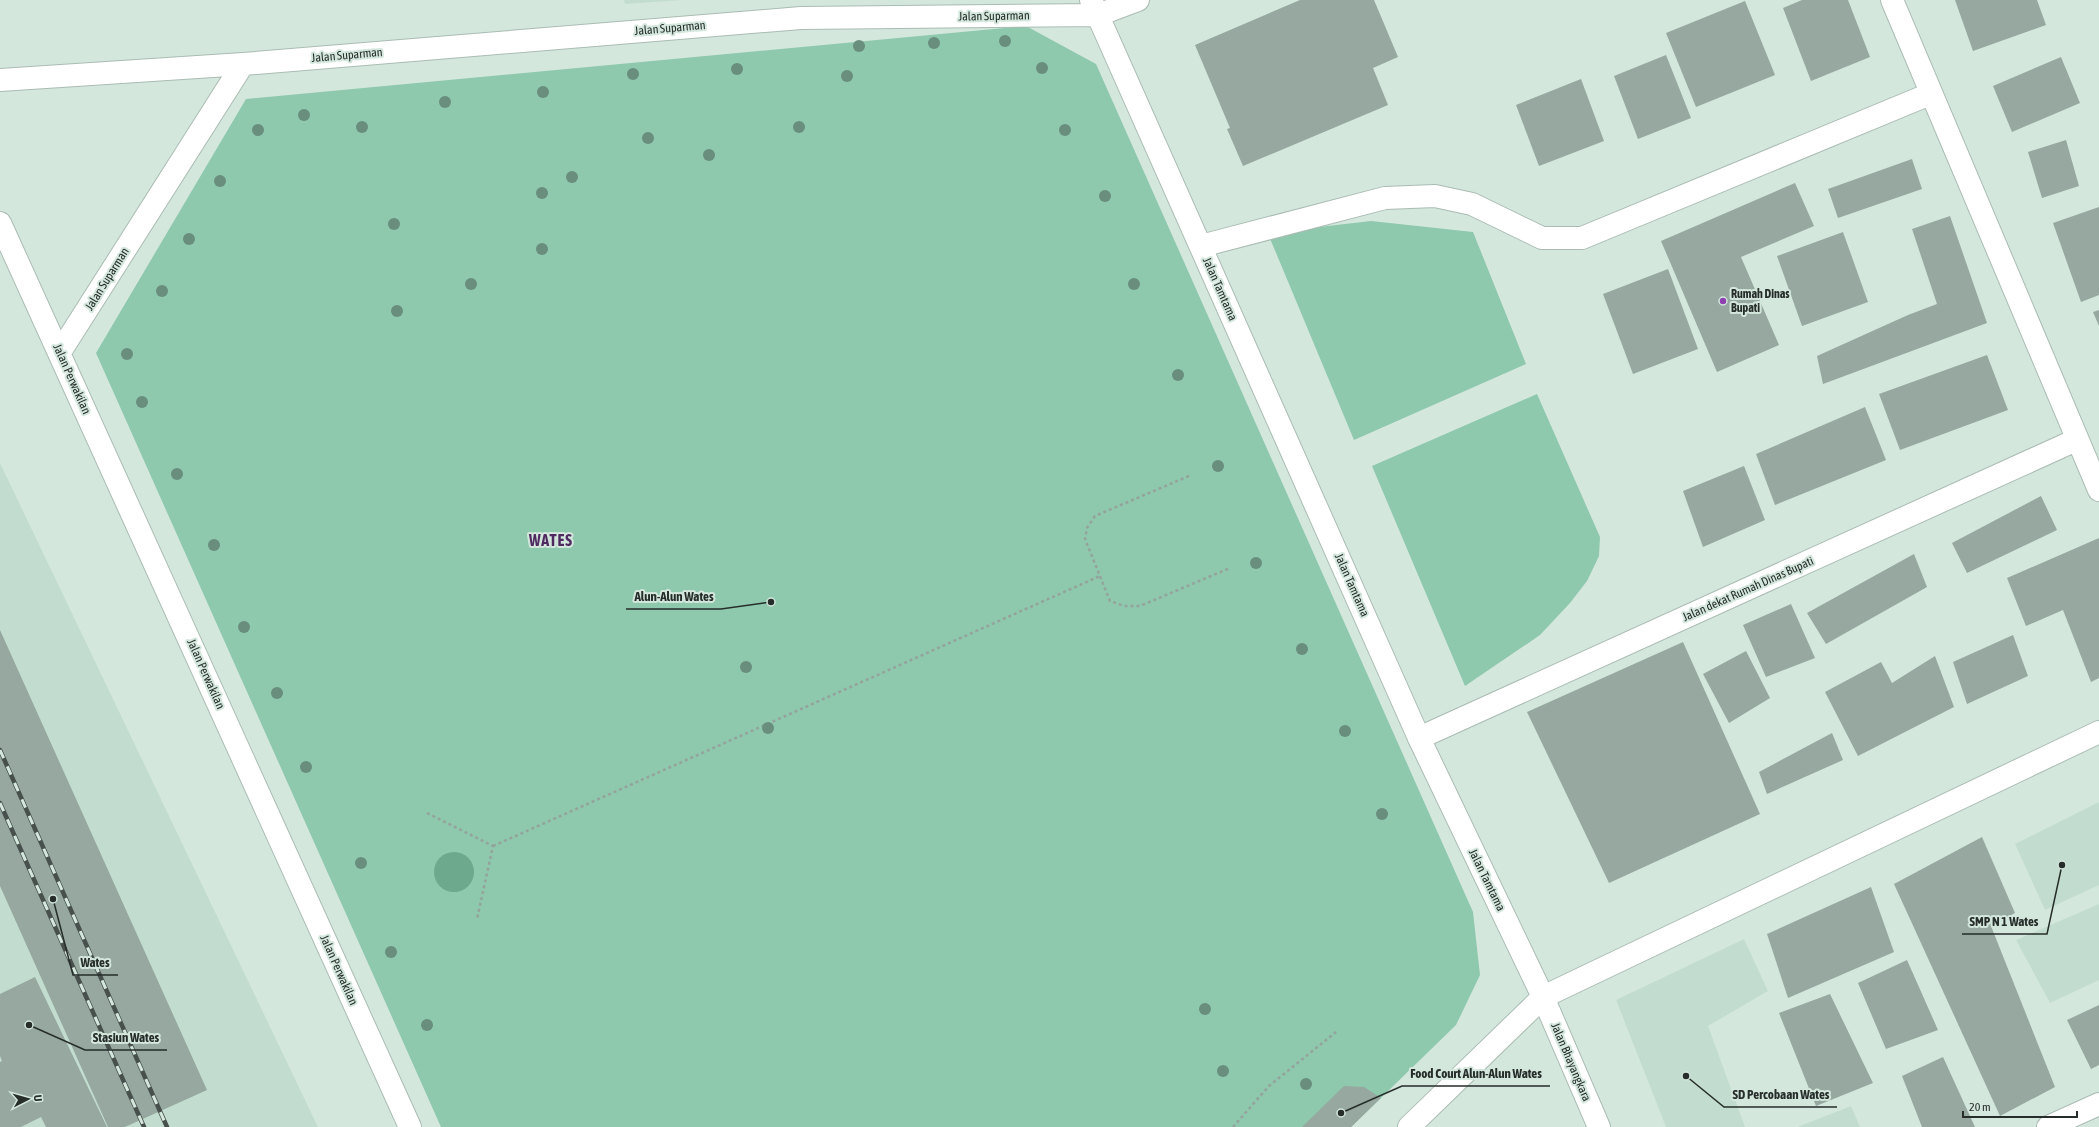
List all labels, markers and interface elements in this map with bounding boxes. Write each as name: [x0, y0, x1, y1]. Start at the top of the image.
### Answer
street label: Jalan Suparman: [958, 8, 1030, 24]
street label: Jalan Suparman: [634, 18, 706, 38]
street label: Jalan Suparman: [311, 45, 383, 65]
street label: Jalan Suparman: [82, 245, 132, 313]
street label: Jalan Tamtama: [1200, 255, 1240, 323]
place label: Rumah Dinas Bupati: [1731, 287, 1790, 315]
marker: Rumah Dinas Bupati: [1718, 296, 1728, 306]
street label: Jalan Perwakilan: [50, 342, 94, 416]
district label: WATES: [528, 531, 573, 549]
street label: Jalan Tamtama: [1332, 551, 1372, 619]
street label: Jalan dekat Rumah Dinas Bupati: [1680, 554, 1816, 624]
callout: Alun-Alun Wates: [626, 584, 721, 609]
text: Alun-Alun Wates: [633, 589, 714, 604]
street label: Jalan Perwakilan: [184, 637, 228, 711]
street label: Jalan Tamtama: [1466, 847, 1508, 913]
callout: SMP N 1 Wates: [1962, 909, 2047, 934]
text: SMP N 1 Wates: [1970, 914, 2039, 929]
street label: Jalan Perwakilan: [317, 933, 361, 1007]
callout: Wates: [73, 950, 118, 975]
text: Wates: [79, 955, 110, 970]
street label: Jalan Bhayangkara: [1548, 1021, 1594, 1103]
callout: Stasiun Wates: [85, 1025, 167, 1050]
text: Stasiun Wates: [93, 1030, 160, 1045]
callout: Food Court Alun-Alun Wates: [1402, 1061, 1550, 1086]
text: Food Court Alun-Alun Wates: [1410, 1066, 1542, 1081]
north arrow: [8, 1079, 48, 1119]
callout: SD Percobaan Wates: [1724, 1082, 1837, 1107]
text: SD Percobaan Wates: [1733, 1087, 1830, 1102]
scale bar: [1963, 1093, 2077, 1119]
text: U: [32, 1094, 44, 1102]
text: 20 m: [1969, 1100, 1991, 1114]

